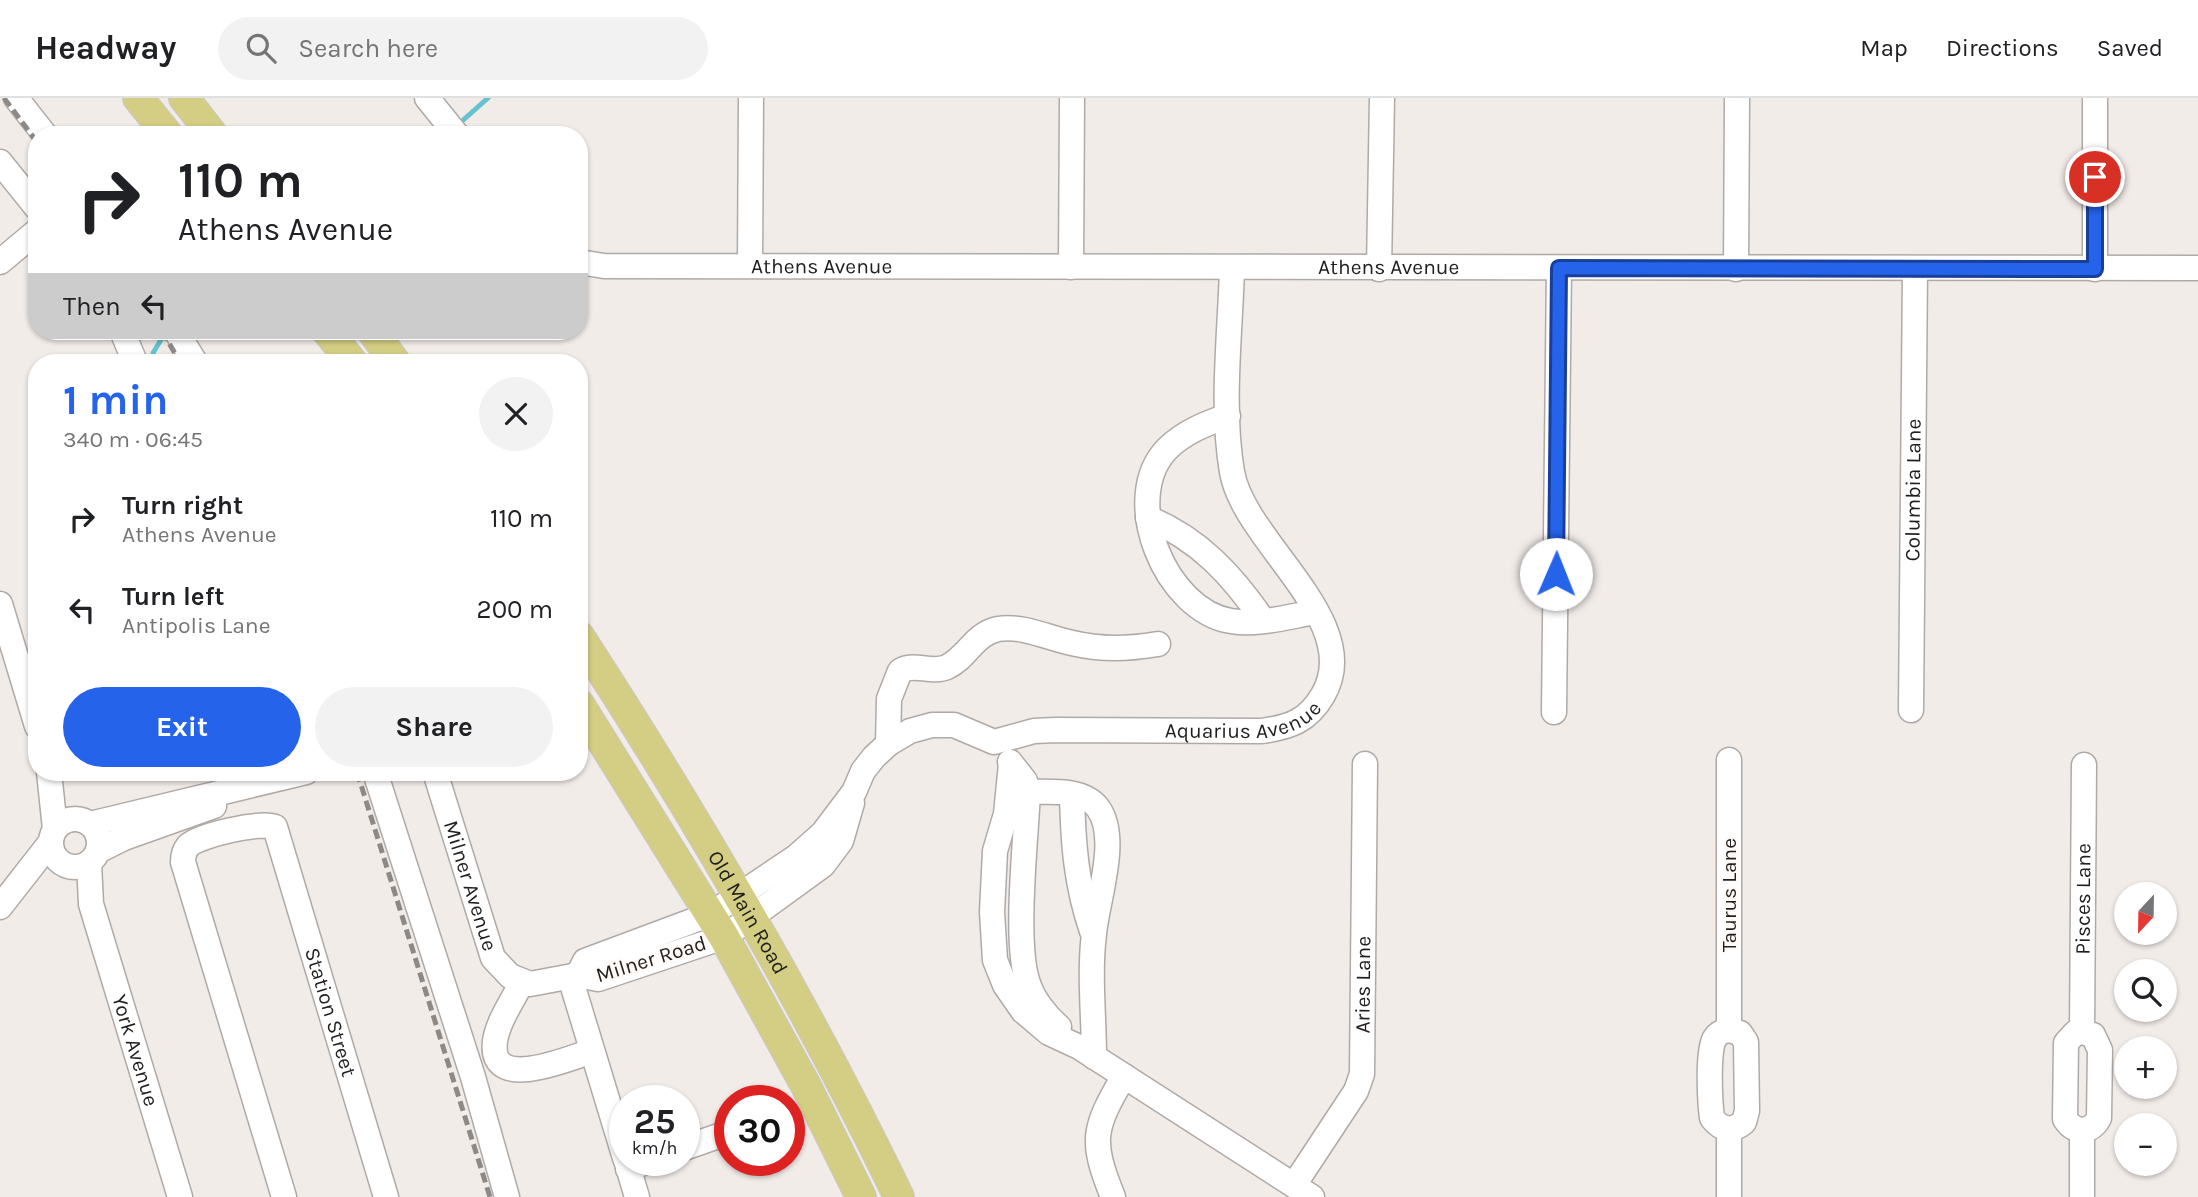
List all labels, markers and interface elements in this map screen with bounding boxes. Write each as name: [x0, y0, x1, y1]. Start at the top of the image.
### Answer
search box: [218, 17, 708, 80]
text: Headway: [35, 29, 176, 67]
icon: search: [242, 29, 280, 67]
text: Search here: [298, 33, 438, 64]
text: Map: [1860, 34, 1908, 62]
text: Directions: [1946, 34, 2059, 62]
text: Saved: [2097, 34, 2163, 62]
pin: [2065, 147, 2125, 207]
text: 110 m: [178, 152, 303, 209]
icon: right: [63, 154, 154, 245]
icon: arrive: [2076, 158, 2114, 196]
text: Athens Avenue: [178, 211, 393, 248]
street label: Athens Avenue: [751, 254, 892, 278]
street label: Athens Avenue: [1318, 255, 1459, 279]
icon: left: [135, 287, 173, 325]
text: Then: [63, 291, 121, 322]
text: 1 min: [63, 375, 168, 425]
button: close: [479, 377, 553, 451]
street label: Columbia Lane: [1900, 419, 1926, 562]
text: 340 m · 06:45: [63, 426, 203, 453]
text: Turn right: [122, 490, 243, 521]
icon: right: [63, 500, 101, 538]
text: 110 m: [490, 503, 553, 534]
text: Athens Avenue: [122, 521, 277, 548]
position arrow: [1519, 537, 1593, 611]
text: Turn left: [122, 581, 224, 612]
icon: left: [63, 591, 101, 629]
text: 200 m: [477, 594, 553, 625]
text: Antipolis Lane: [122, 612, 271, 639]
button: Exit: [63, 687, 301, 767]
button: Share: [315, 687, 553, 767]
street label: Aquarius Avenue: [1165, 696, 1326, 743]
street label: Milner Avenue: [439, 817, 502, 954]
street label: Taurus Lane: [1717, 838, 1741, 952]
street label: Pisces Lane: [2071, 843, 2095, 955]
street label: Old Main Road: [703, 846, 793, 978]
north arrow: [2114, 882, 2177, 945]
map controls: [2114, 882, 2177, 1176]
street label: Milner Road: [593, 931, 709, 987]
street label: Aries Lane: [1350, 936, 1375, 1034]
street label: Station Street: [300, 945, 361, 1079]
button: search: [2114, 959, 2177, 1022]
street label: York Avenue: [107, 992, 164, 1109]
button: +: [2114, 1036, 2177, 1099]
speed limit sign: 30: [714, 1085, 805, 1176]
text: 25: [634, 1101, 675, 1142]
button: −: [2114, 1113, 2177, 1176]
text: km/h: [632, 1137, 677, 1159]

